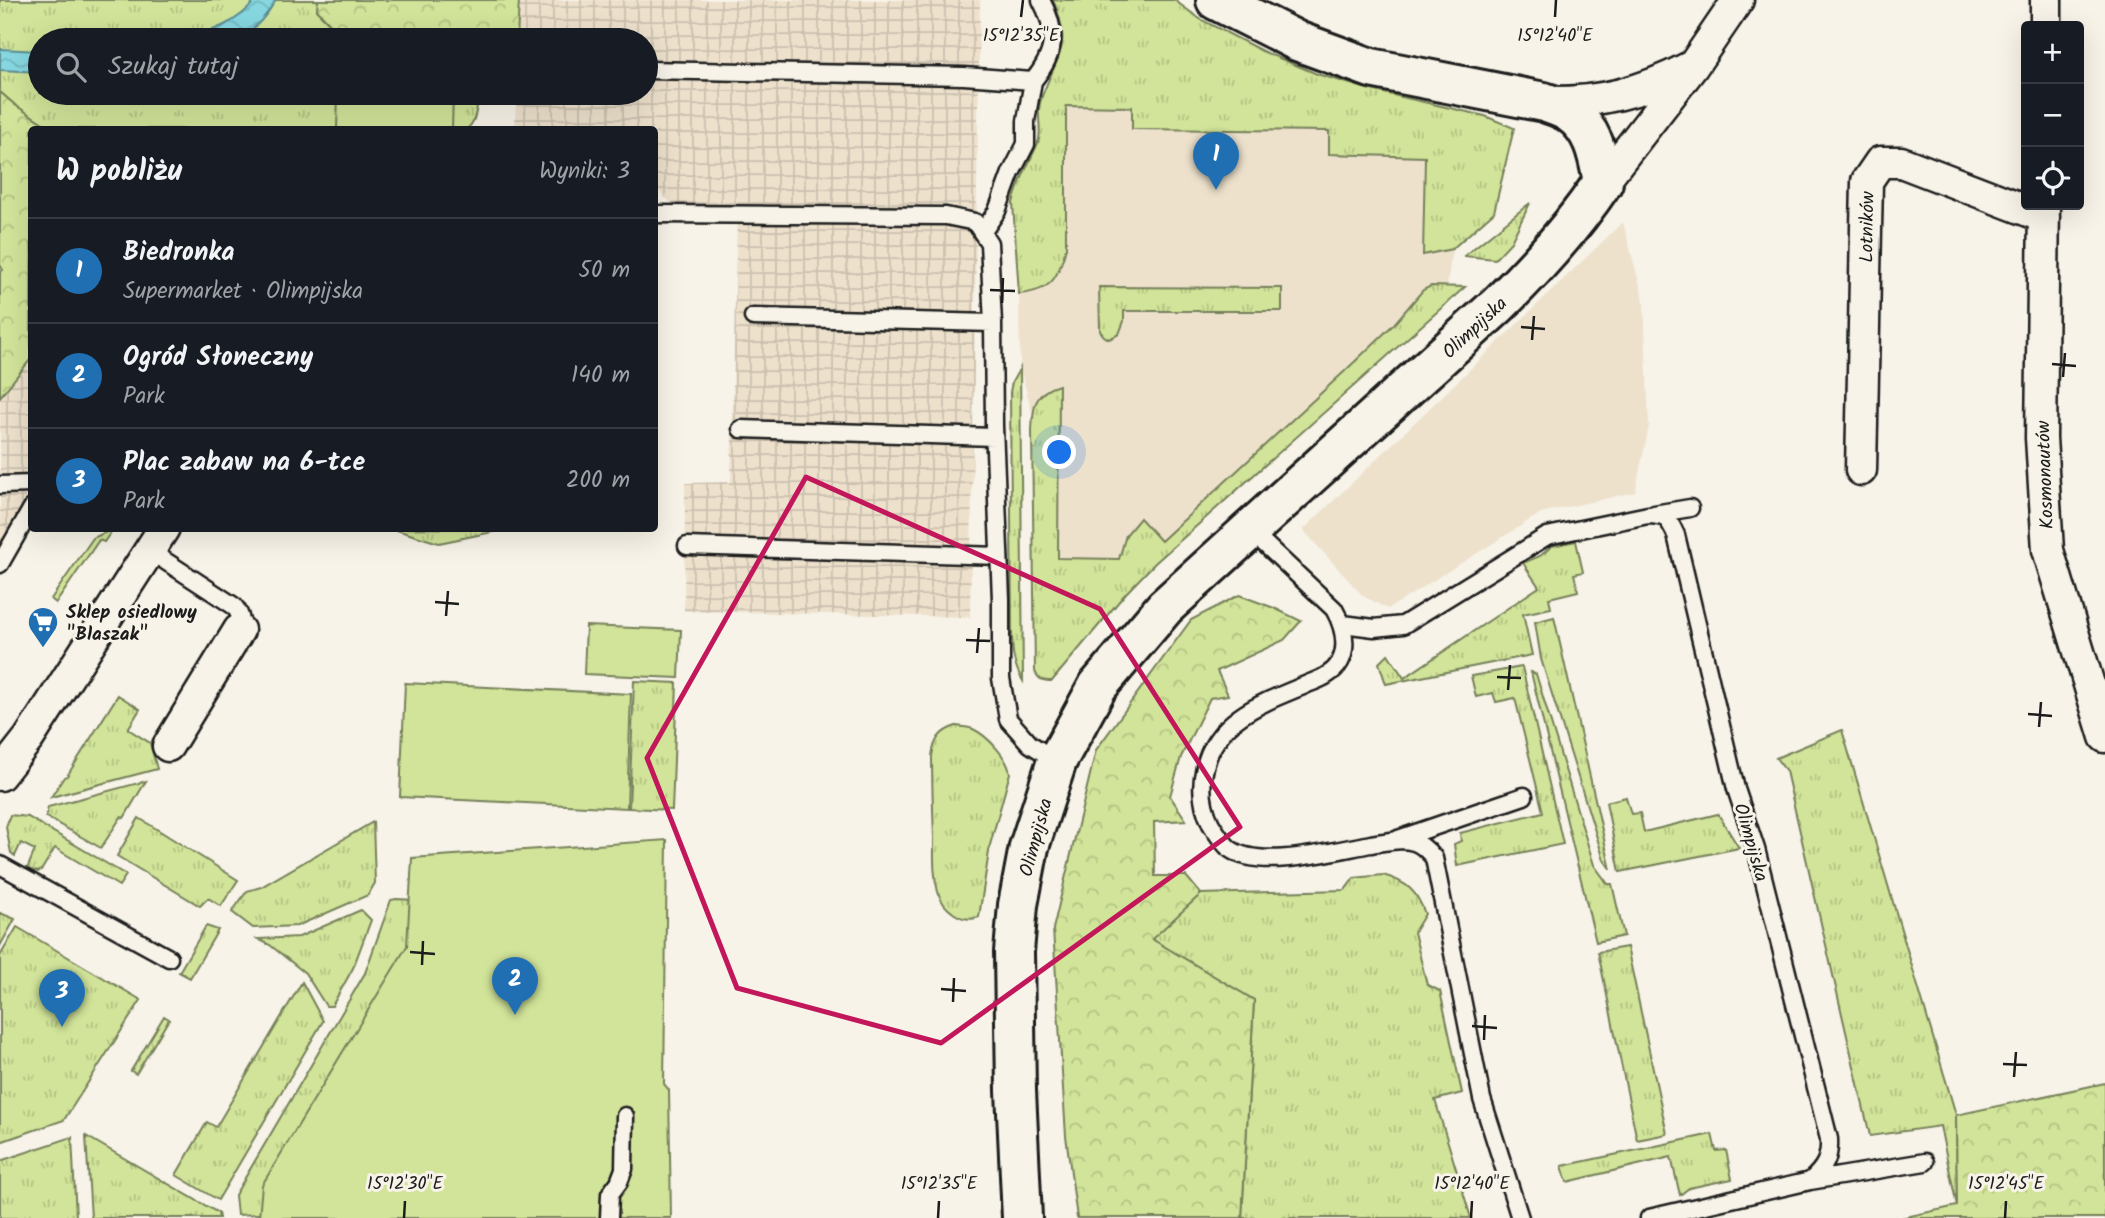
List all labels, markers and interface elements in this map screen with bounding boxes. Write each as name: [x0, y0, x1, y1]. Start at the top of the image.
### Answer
map controls: [2021, 21, 2084, 210]
button: +: [2021, 21, 2084, 84]
text: 15°12'35"E: [983, 22, 1060, 51]
text: 15°12'40"E: [1517, 22, 1593, 51]
search box: [28, 28, 658, 105]
text: Szukaj tutaj: [108, 46, 239, 88]
icon: search: [52, 48, 90, 86]
button: −: [2021, 84, 2084, 147]
pin: 1: [1193, 132, 1239, 190]
button: locate: [2021, 147, 2084, 210]
text: W pobliżu: [56, 148, 182, 196]
text: Wyniki: 3: [539, 154, 630, 190]
street label: Lotników: [1852, 191, 1884, 263]
text: Biedronka: [123, 232, 234, 274]
text: 1: [76, 253, 82, 289]
text: 50 m: [579, 253, 630, 289]
text: Supermarket · Olimpijska: [123, 274, 363, 310]
street label: Olimpijska: [1436, 290, 1515, 367]
text: Ogród Słoneczny: [123, 337, 313, 379]
text: 2: [72, 358, 86, 394]
text: 140 m: [571, 358, 630, 394]
text: Park: [123, 379, 165, 415]
street label: Kosmonautów: [2029, 420, 2063, 530]
your location: [1042, 435, 1076, 469]
text: Plac zabaw na 6-tce: [123, 442, 365, 484]
text: 3: [73, 463, 85, 499]
text: 200 m: [566, 463, 630, 499]
text: Park: [123, 484, 165, 520]
place label: Sklep osiedlowy "Blaszak": [66, 598, 197, 650]
supermarket icon: Sklep osiedlowy "Blaszak": [26, 605, 60, 649]
street label: Olimpijska: [1012, 795, 1062, 880]
street label: Olimpijska: [1725, 800, 1776, 885]
pin: 2: [492, 957, 538, 1015]
pin: 3: [39, 969, 85, 1027]
text: 15°12'30"E: [367, 1170, 443, 1199]
text: 15°12'35"E: [901, 1170, 978, 1199]
text: 15°12'40"E: [1434, 1170, 1510, 1199]
text: 15°12'45"E: [1968, 1170, 2045, 1199]

